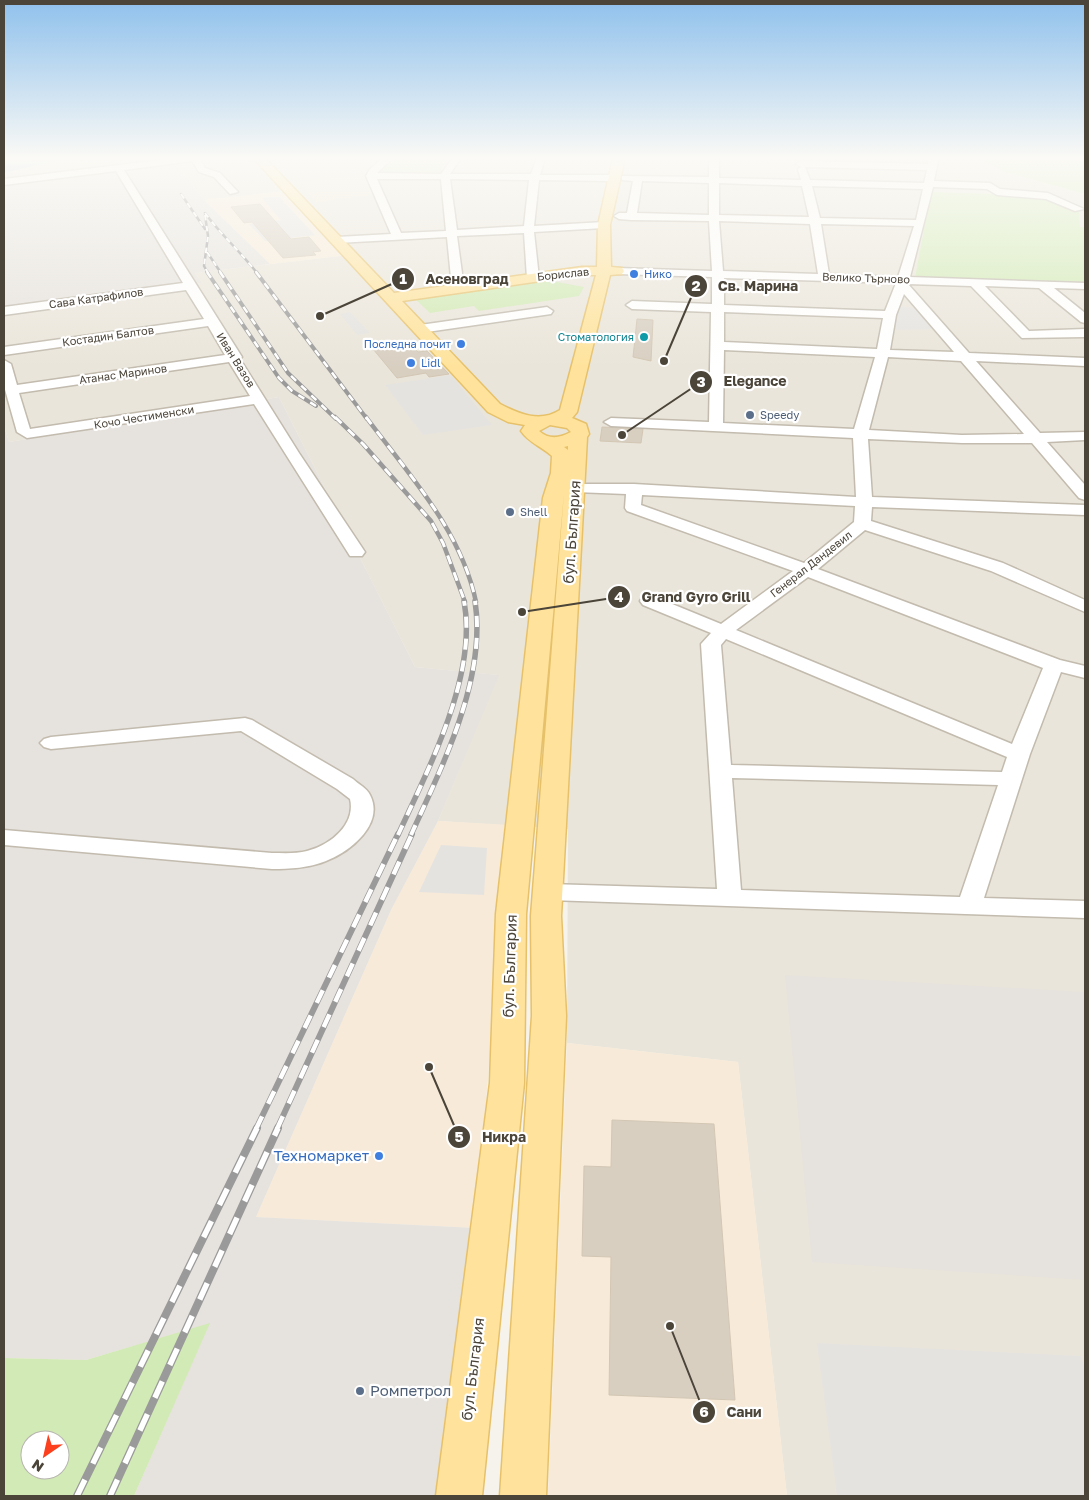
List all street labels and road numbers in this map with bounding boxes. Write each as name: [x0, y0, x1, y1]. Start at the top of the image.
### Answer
street label: Борислав: [536, 264, 590, 283]
street label: Велико Търново: [822, 269, 911, 286]
street label: Сава Катрафилов: [48, 284, 144, 311]
street label: Костадин Балтов: [61, 323, 155, 348]
street label: Иван Вазов: [214, 330, 258, 390]
street label: Атанас Маринов: [78, 361, 168, 386]
street label: Кочо Честименски: [93, 402, 195, 431]
street label: бул. България: [558, 480, 584, 584]
street label: Генерал Дандевил: [767, 528, 854, 599]
street label: бул. България: [498, 914, 520, 1018]
street label: бул. България: [457, 1316, 487, 1421]

